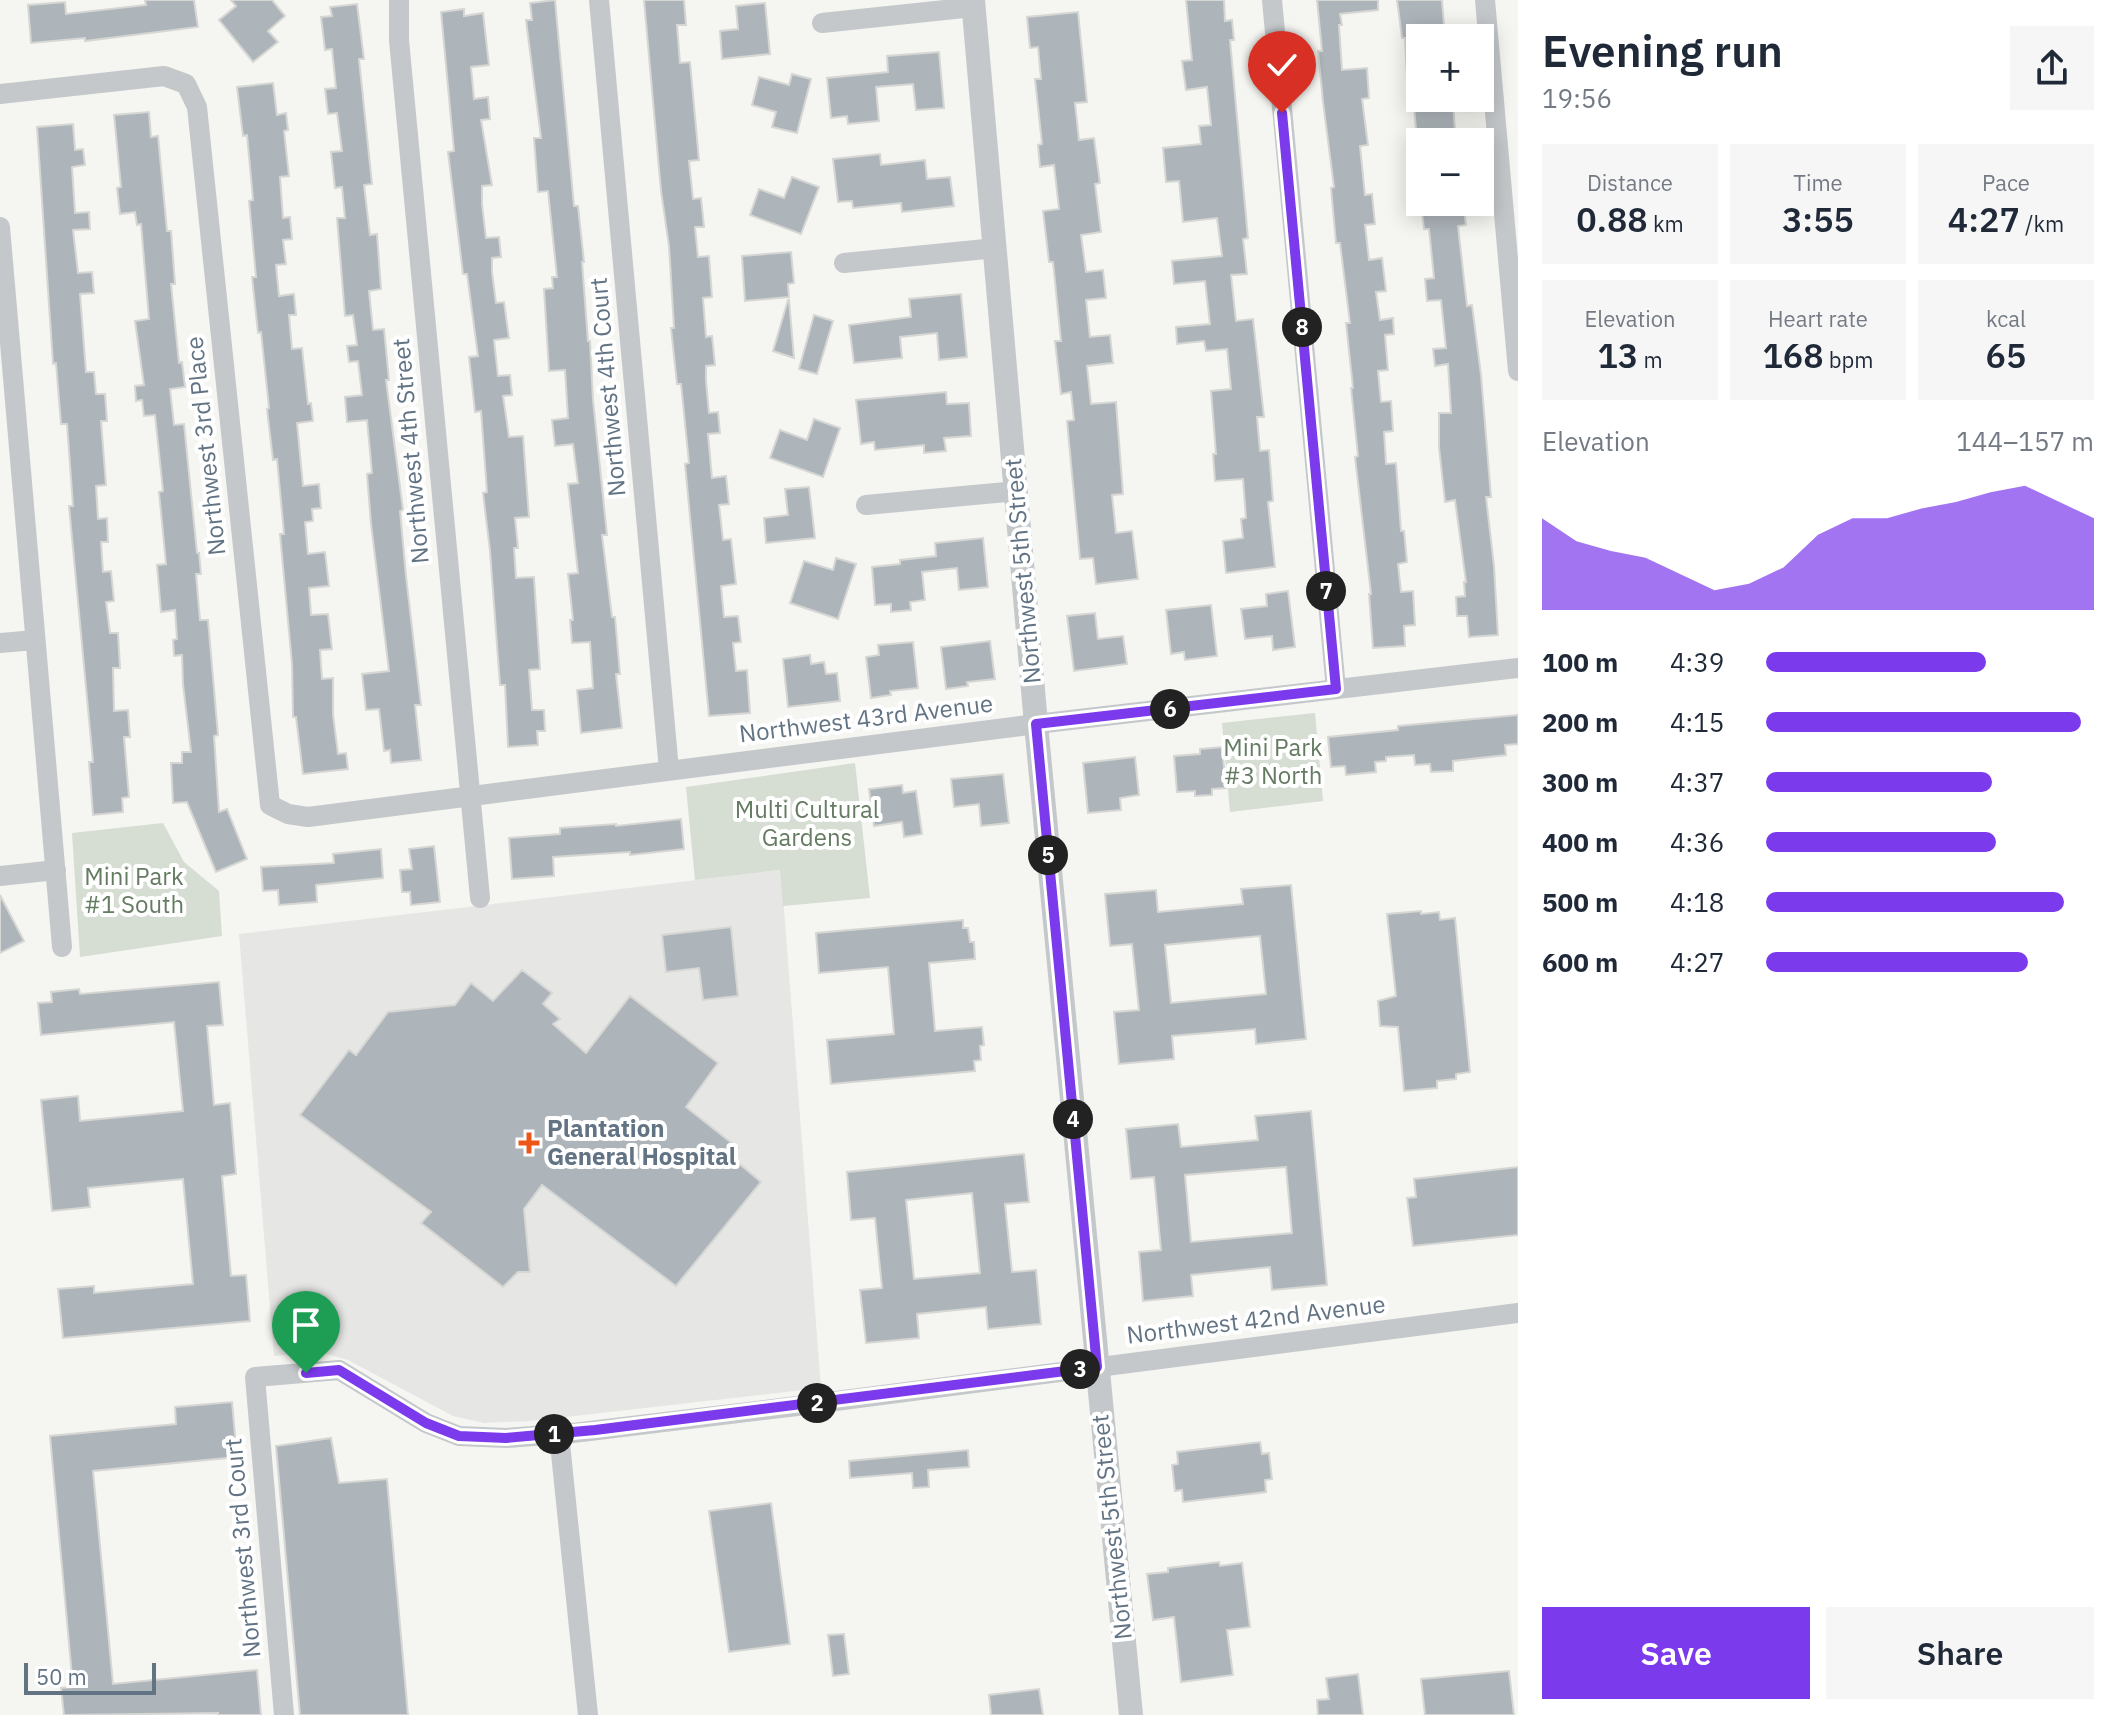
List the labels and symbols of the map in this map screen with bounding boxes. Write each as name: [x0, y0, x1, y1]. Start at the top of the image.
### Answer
pin: [1248, 31, 1316, 113]
street label: Northwest 4th Court: [581, 276, 633, 498]
pin: 8: [1282, 307, 1322, 347]
street label: Northwest 3rd Place: [178, 335, 232, 557]
street label: Northwest 4th Street: [384, 337, 436, 565]
street label: Northwest 5th Street: [996, 457, 1048, 685]
pin: 7: [1306, 571, 1346, 611]
street label: Northwest 43rd Avenue: [737, 687, 995, 749]
pin: 6: [1150, 689, 1190, 729]
park label: Mini Park #3 North: [1223, 731, 1323, 791]
park label: Multi Cultural Gardens: [735, 793, 879, 853]
pin: 5: [1028, 835, 1068, 875]
park label: Mini Park #1 South: [84, 860, 184, 920]
pin: 4: [1053, 1099, 1093, 1139]
place label: Plantation General Hospital: [547, 1112, 736, 1172]
marker: Plantation General Hospital: [518, 1132, 540, 1154]
street label: Northwest 42nd Avenue: [1125, 1287, 1387, 1351]
pin: [272, 1291, 340, 1373]
pin: 3: [1060, 1349, 1100, 1389]
pin: 2: [797, 1383, 837, 1423]
street label: Northwest 5th Street: [1083, 1413, 1139, 1641]
pin: 1: [534, 1414, 574, 1454]
street label: Northwest 3rd Court: [216, 1437, 268, 1659]
scale bar: [24, 1659, 156, 1695]

